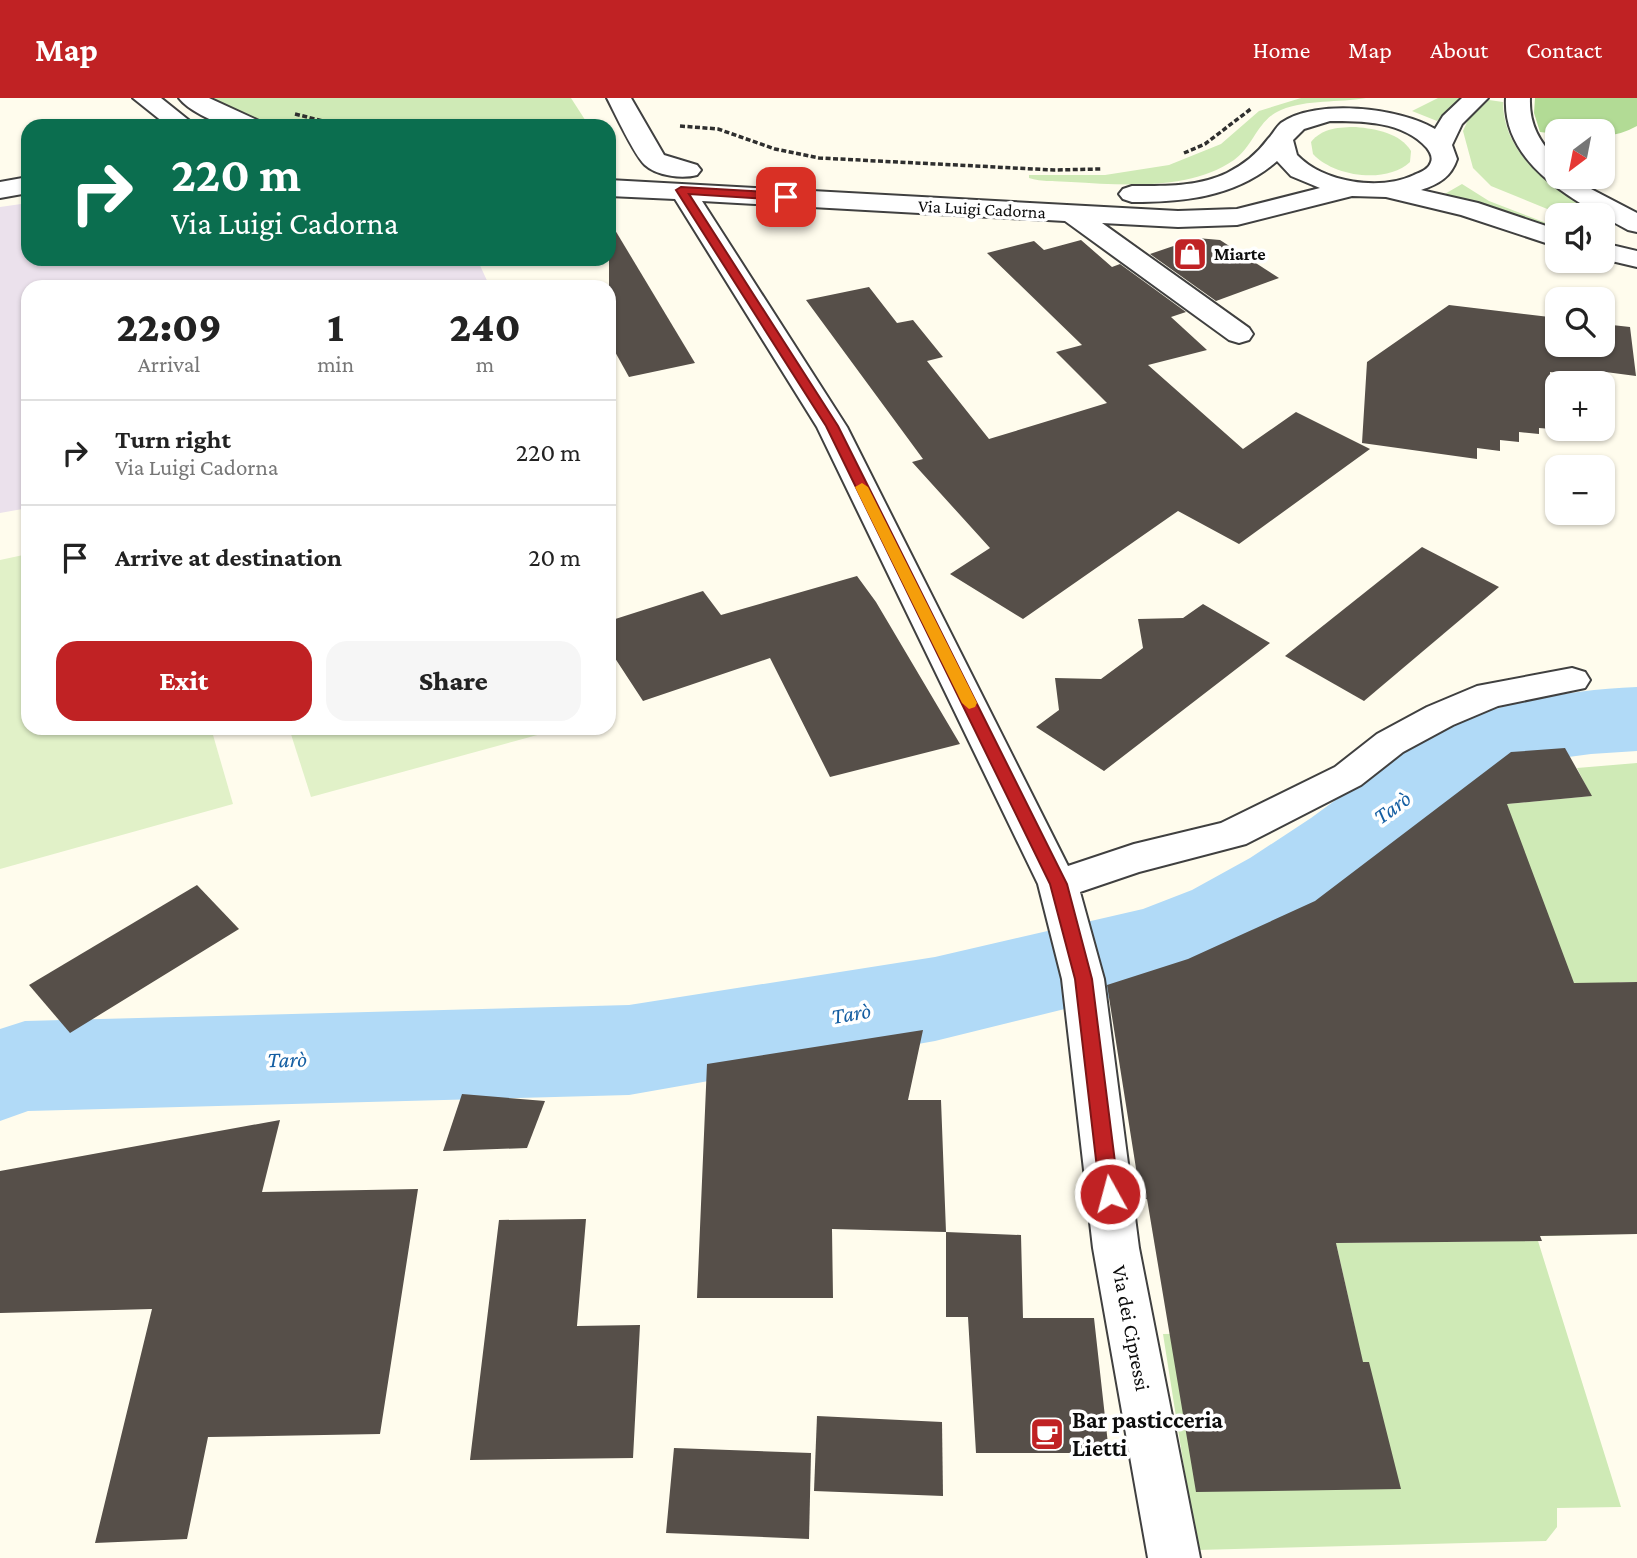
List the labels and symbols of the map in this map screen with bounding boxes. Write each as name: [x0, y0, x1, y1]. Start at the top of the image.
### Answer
north arrow: [1545, 119, 1615, 189]
pin: [756, 167, 816, 227]
street label: Via Luigi Cadorna: [918, 196, 1046, 222]
shop icon: Miarte: [1171, 235, 1209, 273]
place label: Miarte: [1214, 244, 1266, 264]
water label: Tarò: [1368, 785, 1416, 829]
water label: Tarò: [829, 997, 873, 1029]
water label: Tarò: [267, 1046, 307, 1072]
position arrow: [1073, 1157, 1147, 1231]
street label: Via dei Cipressi: [1107, 1263, 1155, 1393]
place label: Bar pasticceria Lietti: [1072, 1406, 1223, 1461]
cafe icon: Bar pasticceria Lietti: [1028, 1415, 1066, 1453]

